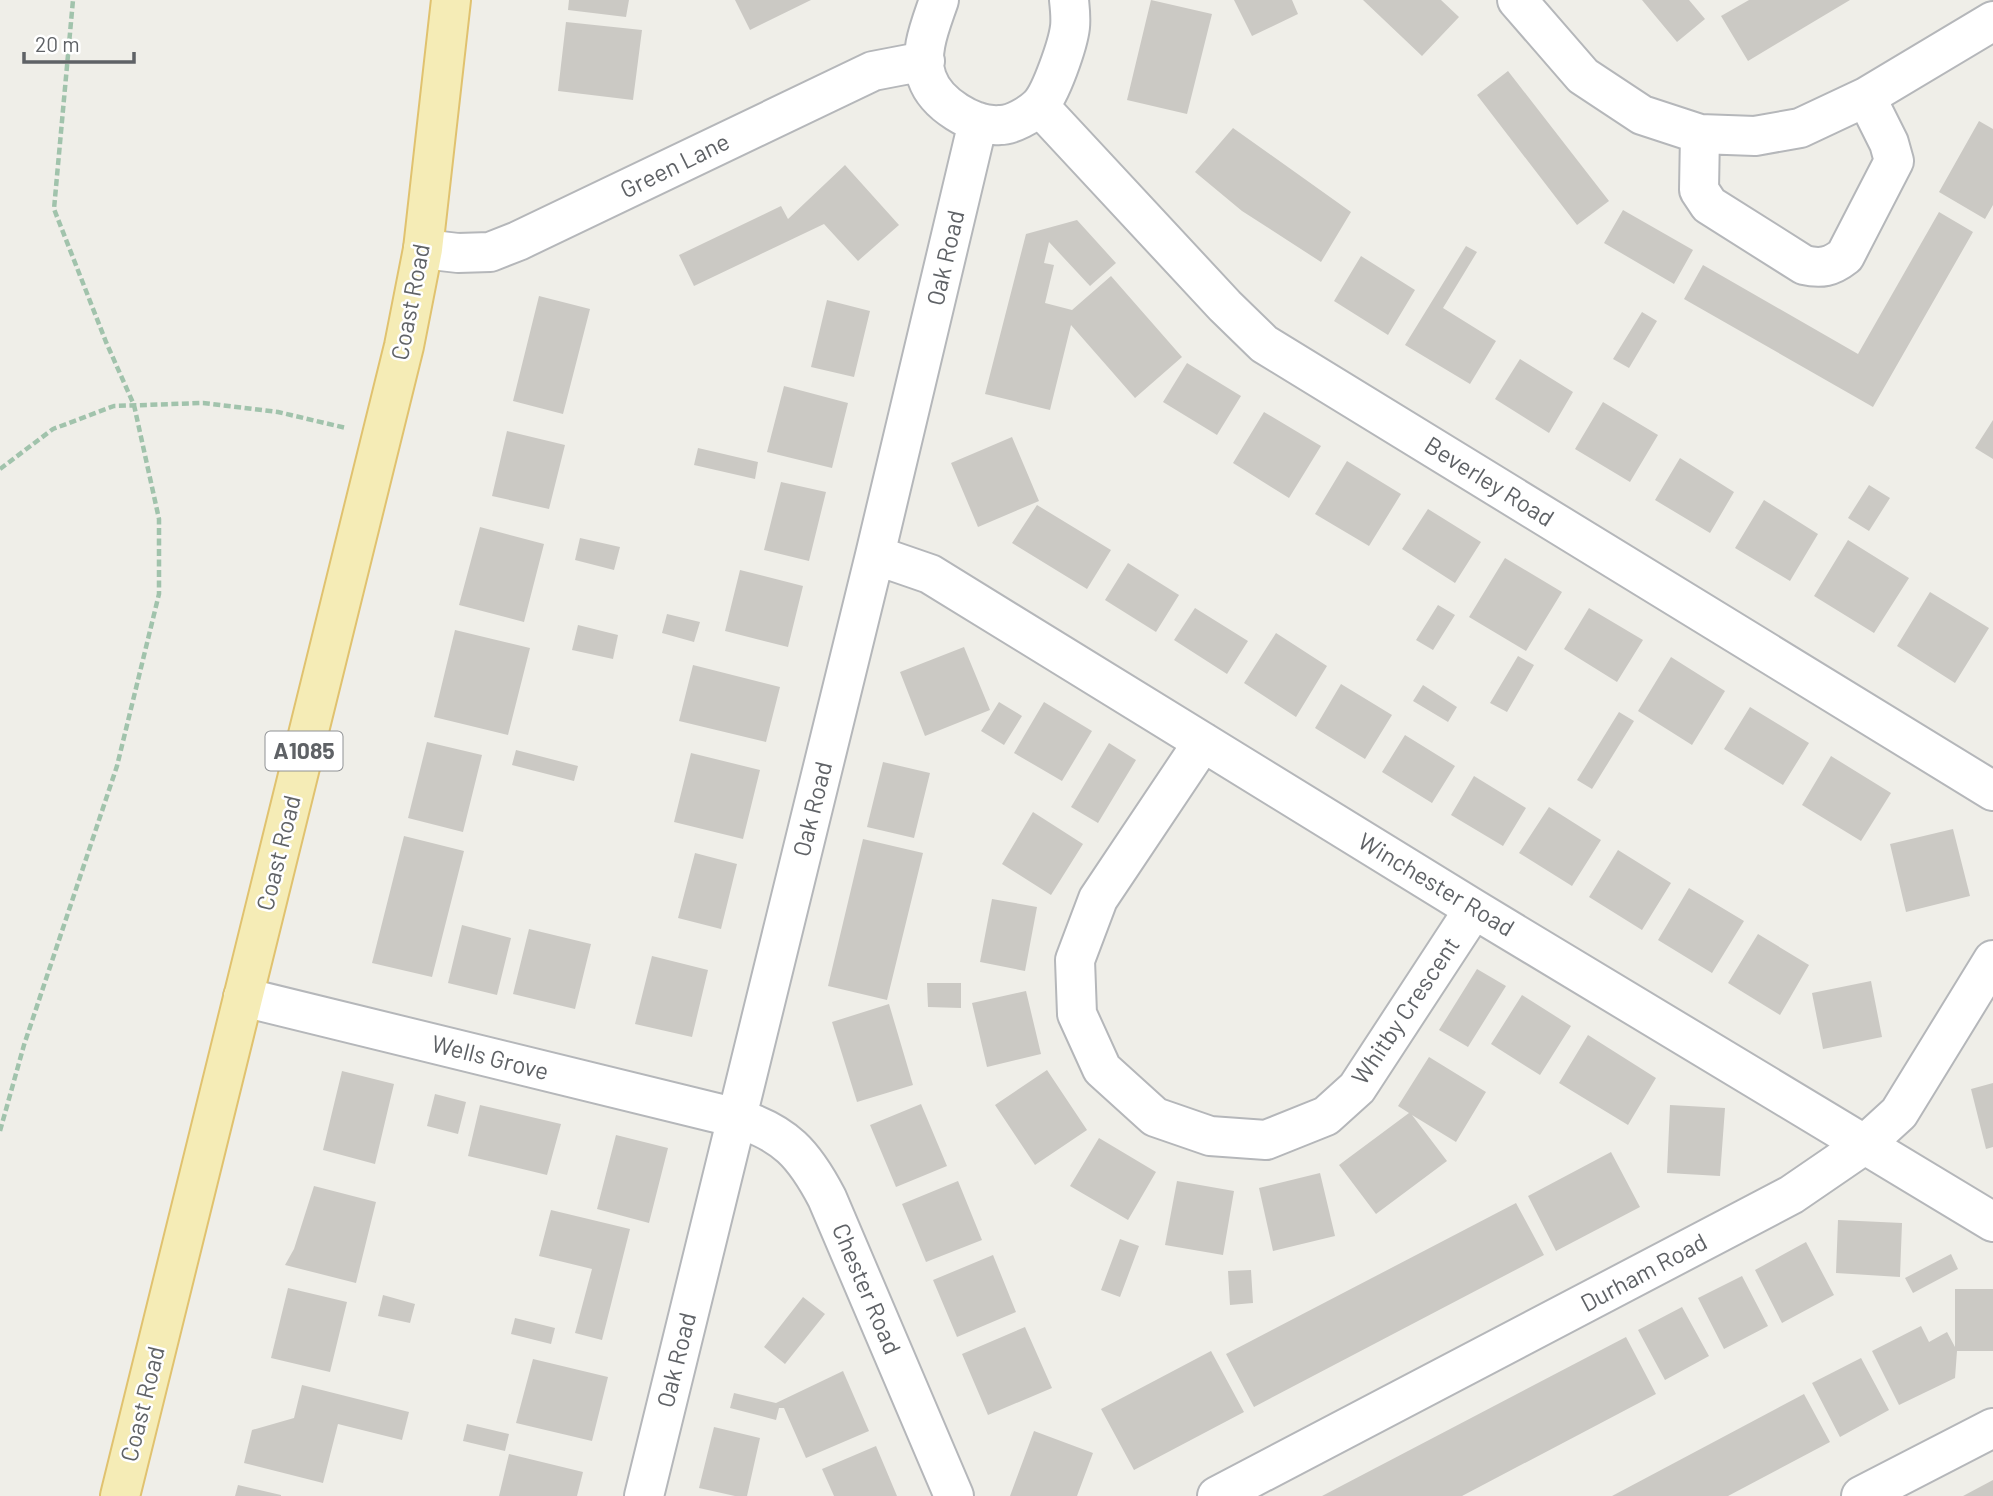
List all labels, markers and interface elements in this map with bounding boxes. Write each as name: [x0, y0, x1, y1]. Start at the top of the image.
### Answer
scale bar: [24, 21, 135, 65]
text: 20 m: [35, 31, 80, 56]
street label: Green Lane: [615, 126, 734, 204]
street label: Oak Road: [920, 207, 970, 308]
street label: Coast Road: [384, 241, 435, 362]
street label: Beverley Road: [1420, 429, 1560, 532]
road number: A1085: [266, 732, 342, 771]
street label: Oak Road: [786, 758, 837, 859]
street label: Coast Road: [249, 792, 306, 913]
street label: Winchester Road: [1353, 826, 1520, 942]
street label: Whitby Crescent: [1345, 931, 1465, 1089]
street label: Wells Grove: [429, 1028, 552, 1085]
street label: Chester Road: [827, 1219, 908, 1358]
street label: Durham Road: [1575, 1226, 1711, 1317]
street label: Oak Road: [650, 1309, 701, 1410]
street label: Coast Road: [113, 1343, 170, 1464]

